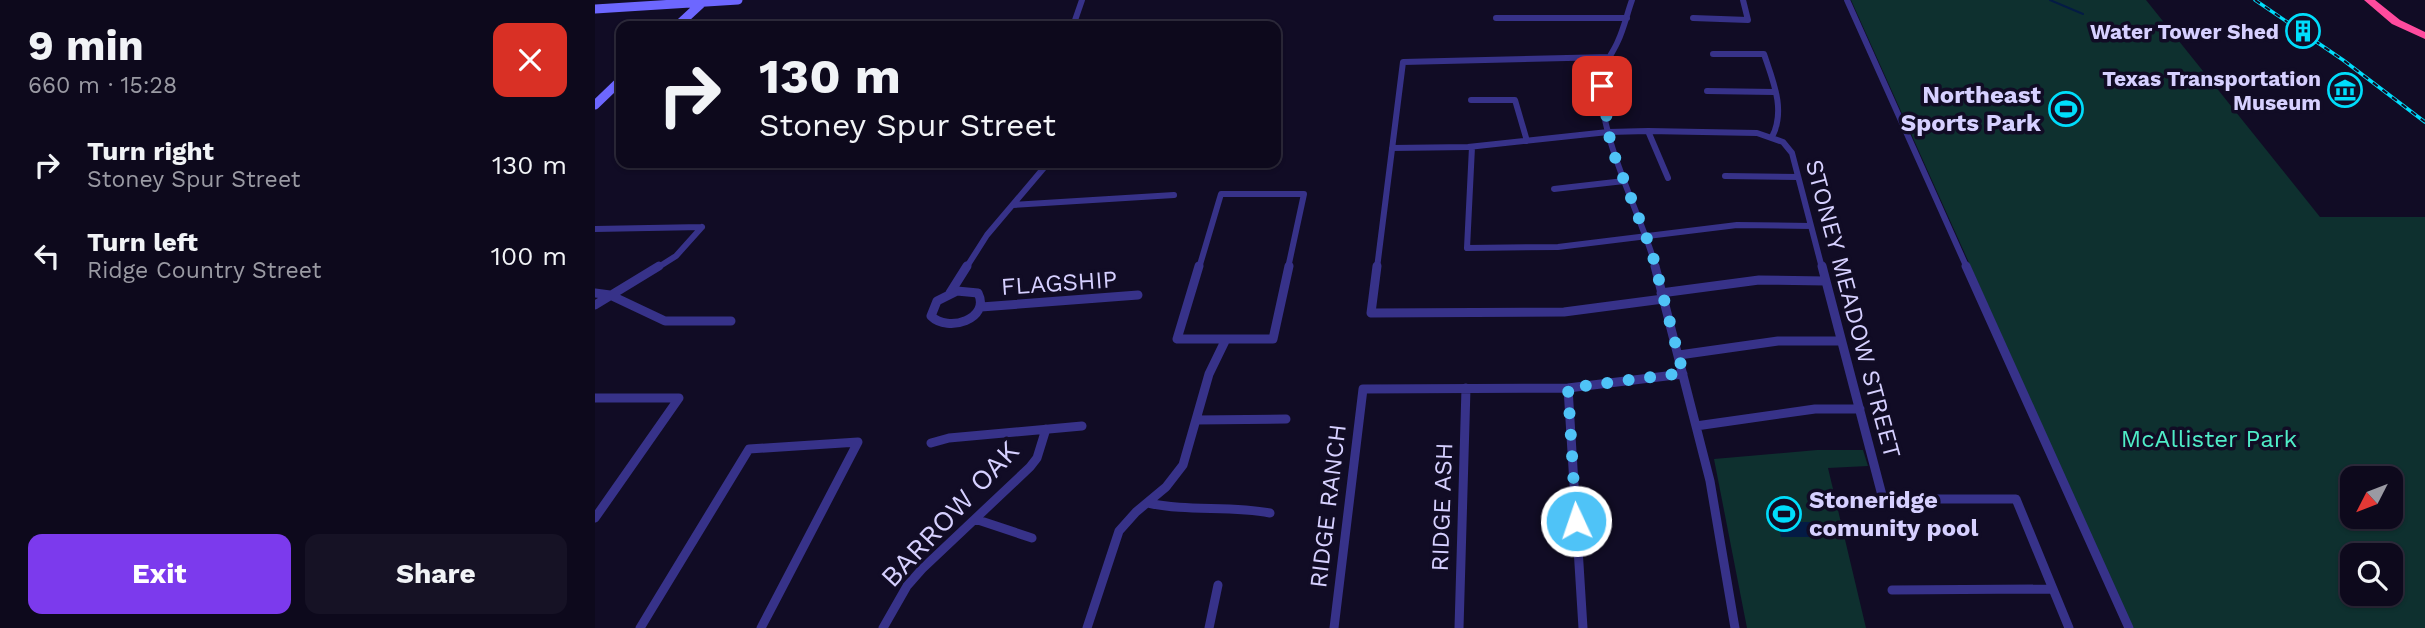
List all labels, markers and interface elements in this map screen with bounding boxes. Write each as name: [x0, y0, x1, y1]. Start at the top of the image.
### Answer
building icon: Water Tower Shed: [2284, 12, 2322, 50]
place label: Water Tower Shed: [2090, 19, 2279, 44]
text: 9 min: [28, 21, 144, 70]
button: close: [493, 23, 567, 97]
text: 130 m: [759, 47, 901, 105]
icon: right: [644, 49, 735, 140]
pin: [1572, 56, 1632, 116]
place label: Texas Transportation Museum: [2102, 66, 2321, 115]
icon: arrive: [1583, 67, 1621, 105]
museum icon: Texas Transportation Museum: [2326, 71, 2364, 109]
text: 660 m · 15:28: [28, 72, 177, 99]
place label: Northeast Sports Park: [1901, 81, 2042, 137]
sports icon: Northeast Sports Park: [2047, 90, 2085, 128]
text: Stoney Spur Street: [759, 106, 1056, 144]
text: Turn right: [87, 136, 214, 166]
icon: right: [28, 146, 66, 184]
text: 130 m: [492, 150, 567, 180]
street label: STONEY MEADOW STREET: [1800, 157, 1906, 461]
text: Stoney Spur Street: [87, 166, 300, 193]
text: Turn left: [87, 227, 198, 257]
icon: left: [28, 237, 66, 275]
text: 100 m: [491, 241, 567, 271]
text: Ridge Country Street: [87, 257, 321, 284]
street label: FLAGSHIP: [1000, 265, 1118, 301]
street label: RIDGE RANCH: [1304, 423, 1352, 589]
park label: McAllister Park: [2121, 425, 2298, 453]
street label: BARROW OAK: [874, 434, 1026, 594]
street label: RIDGE ASH: [1426, 442, 1458, 572]
north arrow: [2340, 466, 2403, 528]
map controls: [2340, 466, 2403, 606]
position arrow: [1539, 484, 1613, 558]
place label: Stoneridge comunity pool: [1809, 486, 1978, 542]
sports icon: Stoneridge comunity pool: [1765, 495, 1803, 533]
button: Exit: [28, 534, 291, 614]
button: Share: [305, 534, 567, 614]
button: search: [2340, 543, 2403, 606]

